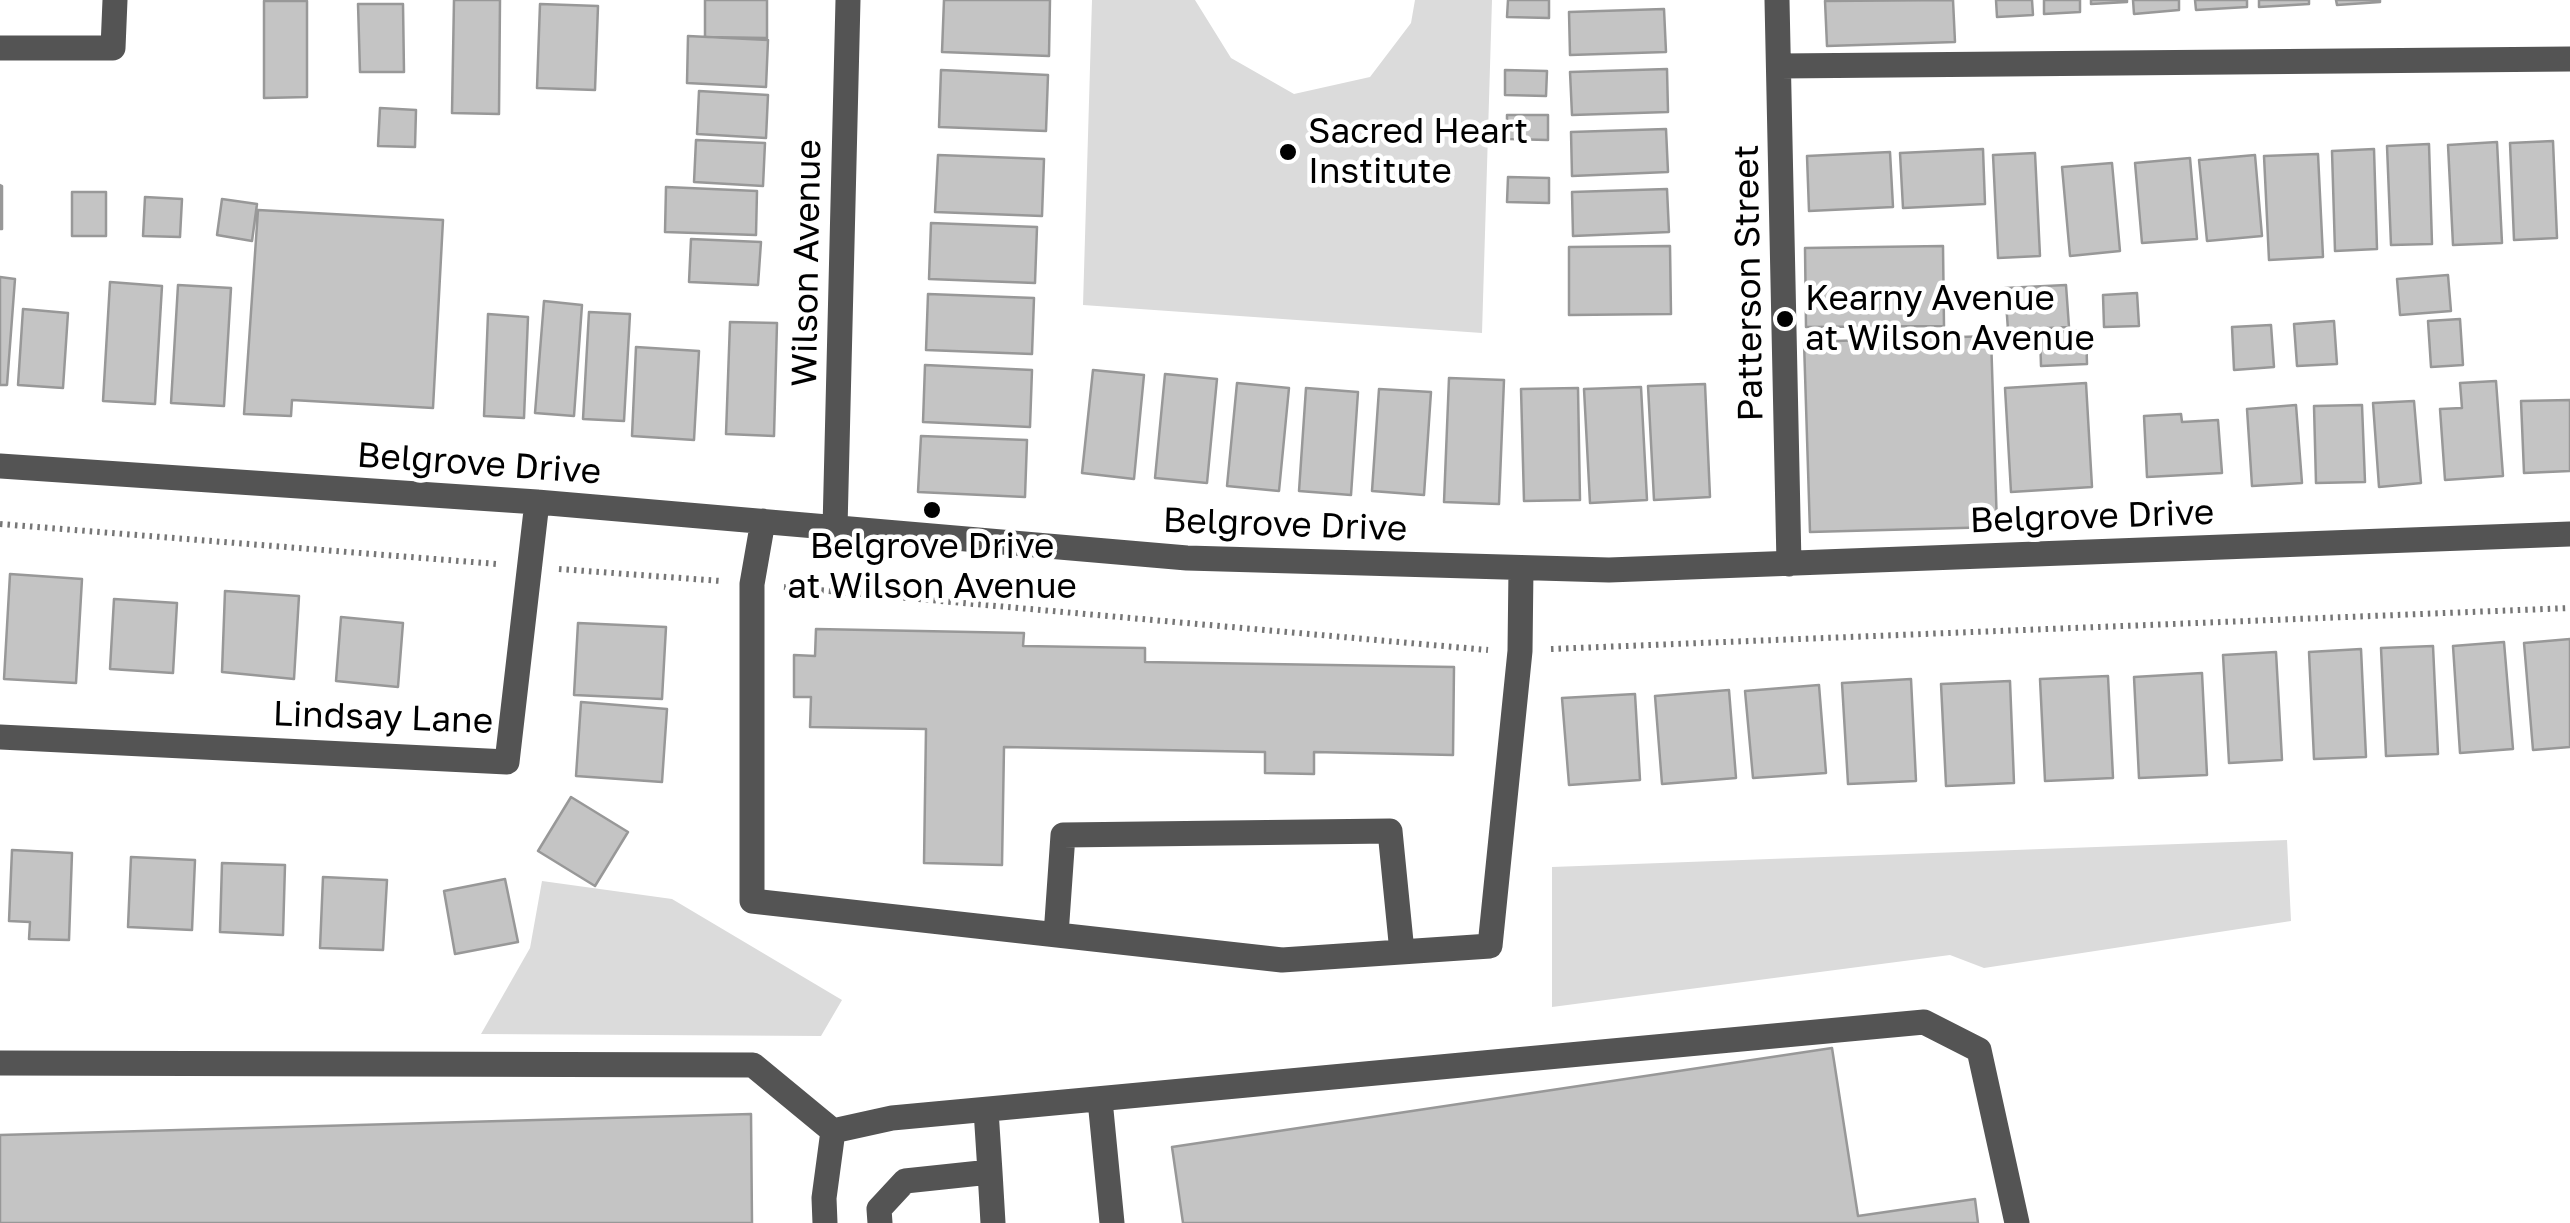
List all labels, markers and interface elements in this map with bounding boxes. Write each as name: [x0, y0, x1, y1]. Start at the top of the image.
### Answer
place label: Sacred Heart Institute: [1308, 111, 1528, 193]
street label: Wilson Avenue: [784, 139, 830, 387]
marker: Sacred Heart Institute: [1277, 141, 1299, 163]
street label: Patterson Street: [1726, 144, 1772, 422]
place label: Kearny Avenue at Wilson Avenue: [1805, 278, 2095, 360]
marker: Kearny Avenue at Wilson Avenue: [1774, 308, 1796, 330]
street label: Belgrove Drive: [356, 435, 602, 493]
street label: Belgrove Drive: [1969, 492, 2215, 542]
marker: Belgrove Drive at Wilson Avenue: [921, 499, 943, 521]
street label: Belgrove Drive: [1162, 500, 1408, 550]
place label: Belgrove Drive at Wilson Avenue: [787, 526, 1077, 608]
street label: Lindsay Lane: [272, 693, 494, 743]

